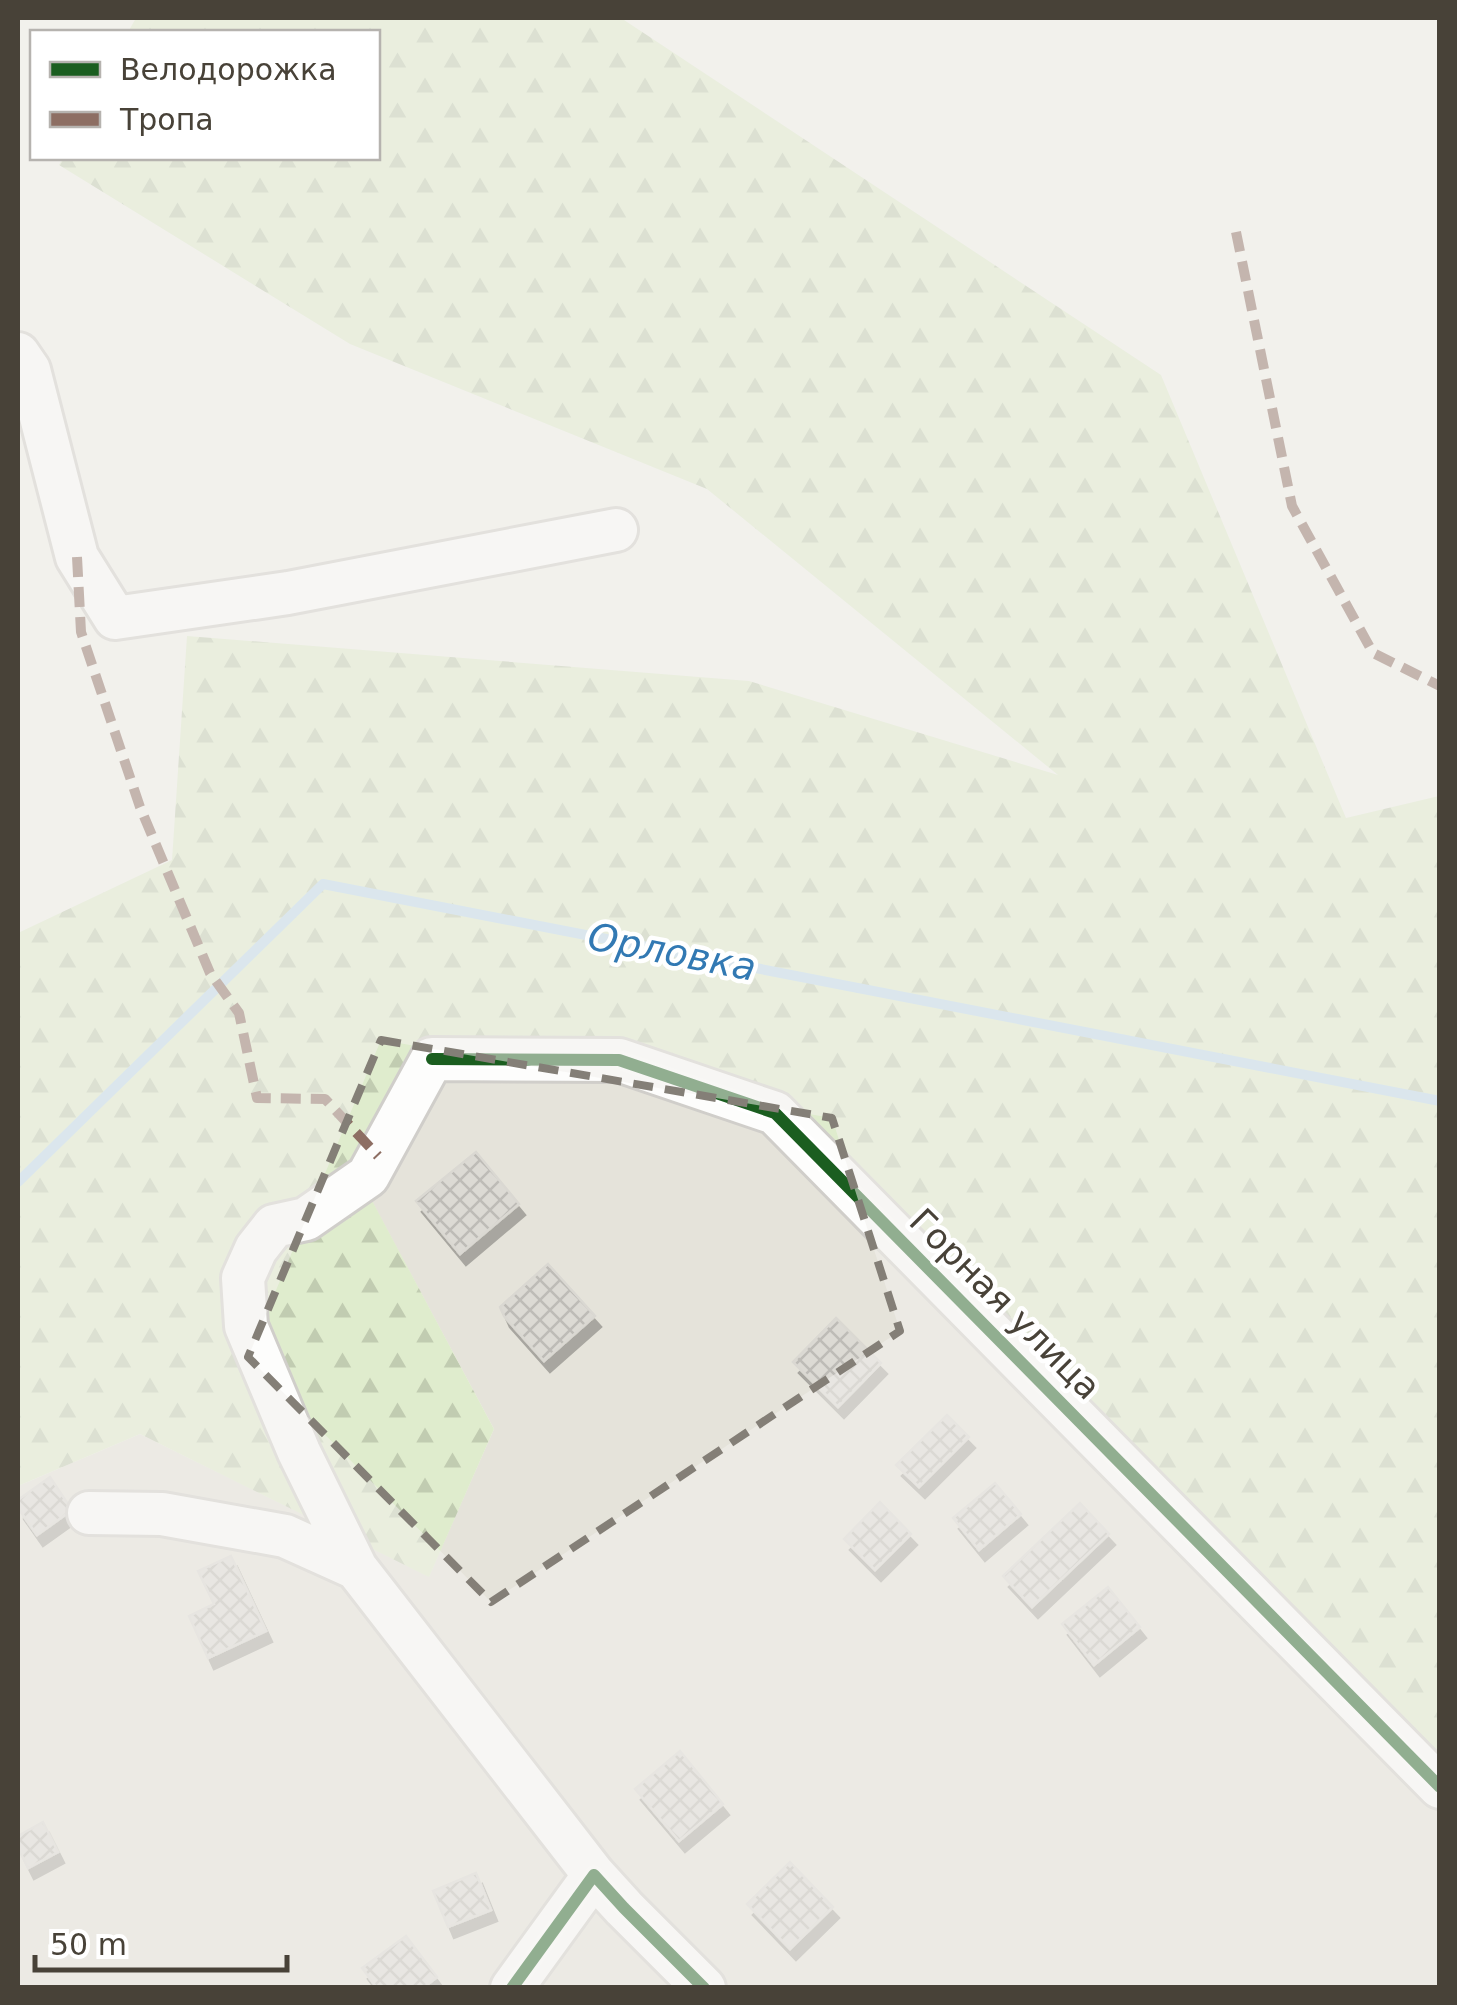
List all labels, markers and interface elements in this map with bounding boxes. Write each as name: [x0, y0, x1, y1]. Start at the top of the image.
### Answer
legend: [30, 30, 380, 160]
text: Велодорожка: [120, 52, 337, 87]
text: Тропа: [119, 102, 214, 137]
water label: Орловка: [584, 914, 760, 990]
street label: Горная улица: [902, 1201, 1108, 1407]
scale bar: [35, 1910, 288, 1972]
text: 50 m: [50, 1927, 127, 1962]

